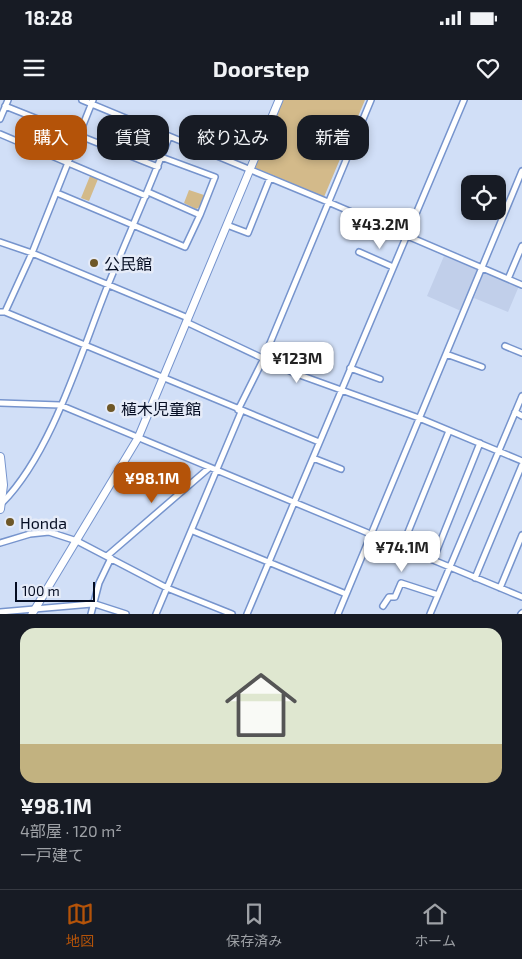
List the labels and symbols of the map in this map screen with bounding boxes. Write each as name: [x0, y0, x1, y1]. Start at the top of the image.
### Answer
pin: ¥43.2M: [339, 208, 421, 250]
place label: 公民館: [104, 254, 152, 273]
marker: 公民館: [88, 257, 100, 269]
pin: ¥123M: [262, 342, 332, 384]
place label: 植木児童館: [121, 399, 201, 418]
marker: 植木児童館: [105, 402, 117, 414]
pin: ¥98.1M: [111, 462, 193, 504]
place label: Honda: [20, 513, 67, 532]
marker: Honda: [4, 516, 16, 528]
pin: ¥74.1M: [361, 530, 443, 573]
scale bar: [15, 579, 95, 602]

